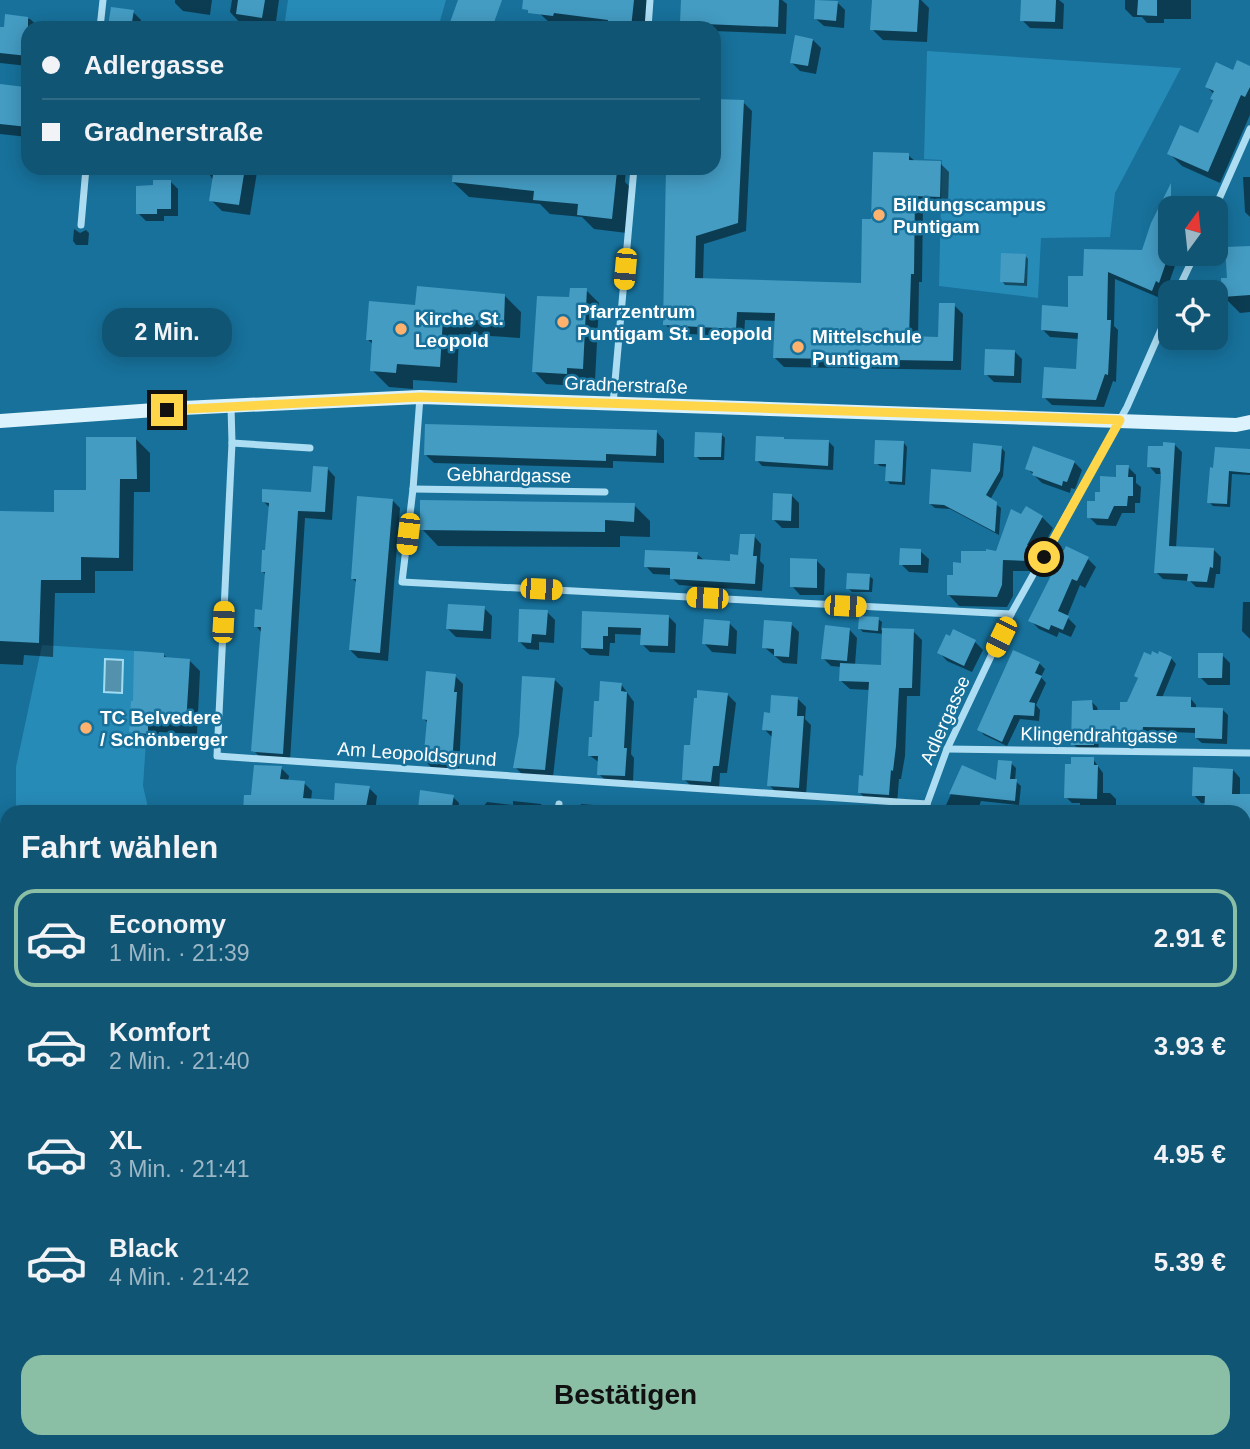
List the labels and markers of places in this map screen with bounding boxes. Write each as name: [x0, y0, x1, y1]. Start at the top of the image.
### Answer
place label: Bildungscampus Puntigam: [893, 194, 1046, 237]
marker: Bildungscampus Puntigam: [871, 207, 887, 223]
place label: Pfarrzentrum Puntigam St. Leopold: [577, 301, 772, 344]
place label: Kirche St. Leopold: [415, 308, 504, 351]
marker: Pfarrzentrum Puntigam St. Leopold: [555, 314, 571, 330]
marker: Kirche St. Leopold: [393, 321, 409, 337]
place label: Mittelschule Puntigam: [812, 326, 922, 369]
marker: Mittelschule Puntigam: [790, 339, 806, 355]
place label: TC Belvedere / Schönberger: [100, 707, 228, 750]
marker: TC Belvedere / Schönberger: [78, 720, 94, 736]

